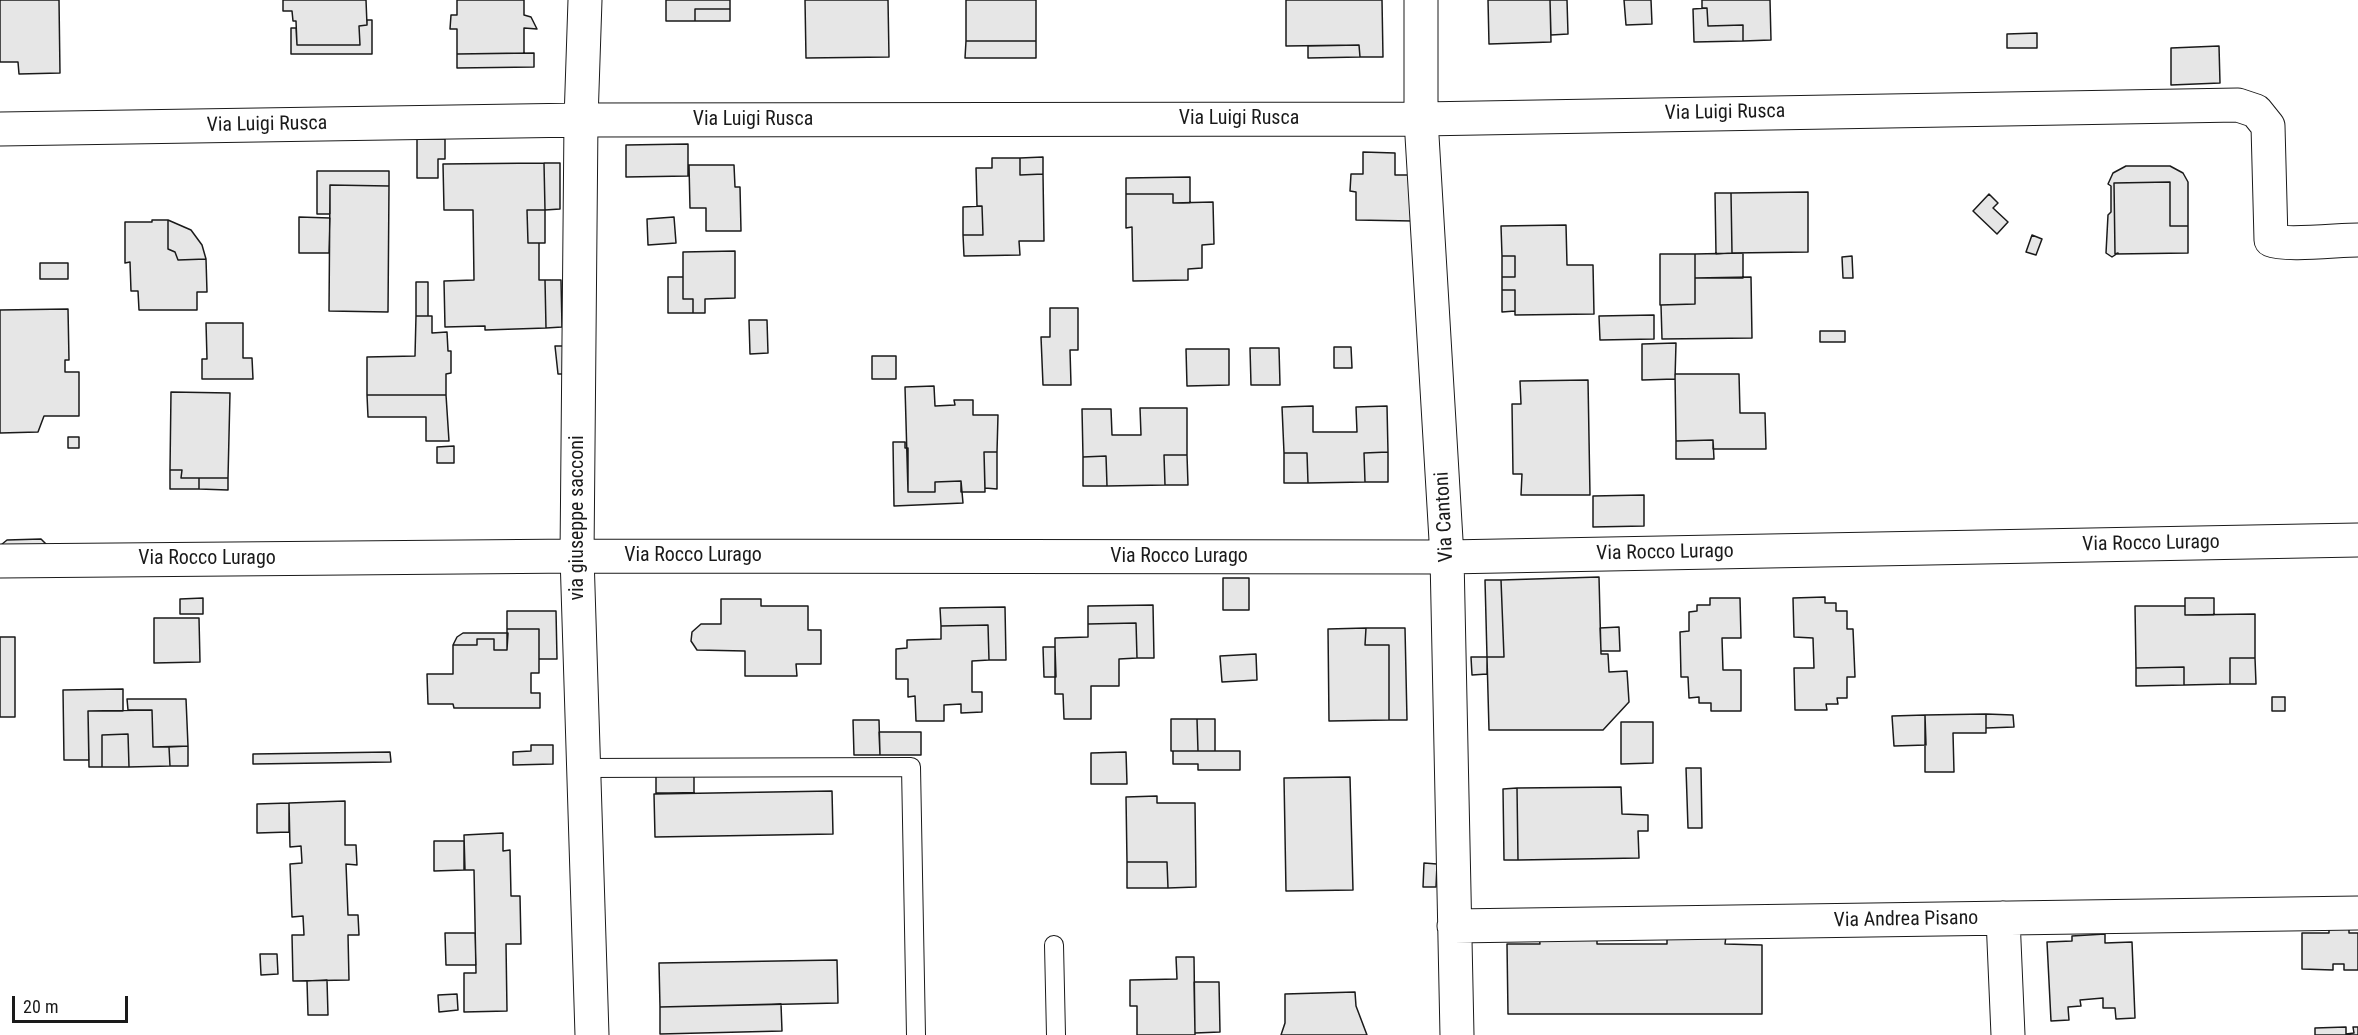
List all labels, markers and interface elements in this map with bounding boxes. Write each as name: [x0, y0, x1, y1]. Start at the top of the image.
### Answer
street label: Via Luigi Rusca: [1665, 100, 1785, 126]
street label: Via Luigi Rusca: [1179, 107, 1299, 131]
street label: Via Luigi Rusca: [693, 108, 813, 132]
street label: Via Luigi Rusca: [207, 112, 327, 138]
street label: via giuseppe sacconi: [566, 435, 590, 601]
street label: Via Cantoni: [1431, 471, 1459, 563]
street label: Via Rocco Lurago: [2082, 531, 2220, 557]
street label: Via Rocco Lurago: [1596, 540, 1734, 566]
street label: Via Rocco Lurago: [624, 544, 762, 568]
street label: Via Rocco Lurago: [1110, 545, 1248, 569]
street label: Via Rocco Lurago: [138, 547, 276, 571]
street label: Via Andrea Pisano: [1833, 907, 1979, 933]
scale bar: [15, 984, 130, 1022]
text: 20 m: [23, 996, 58, 1017]

